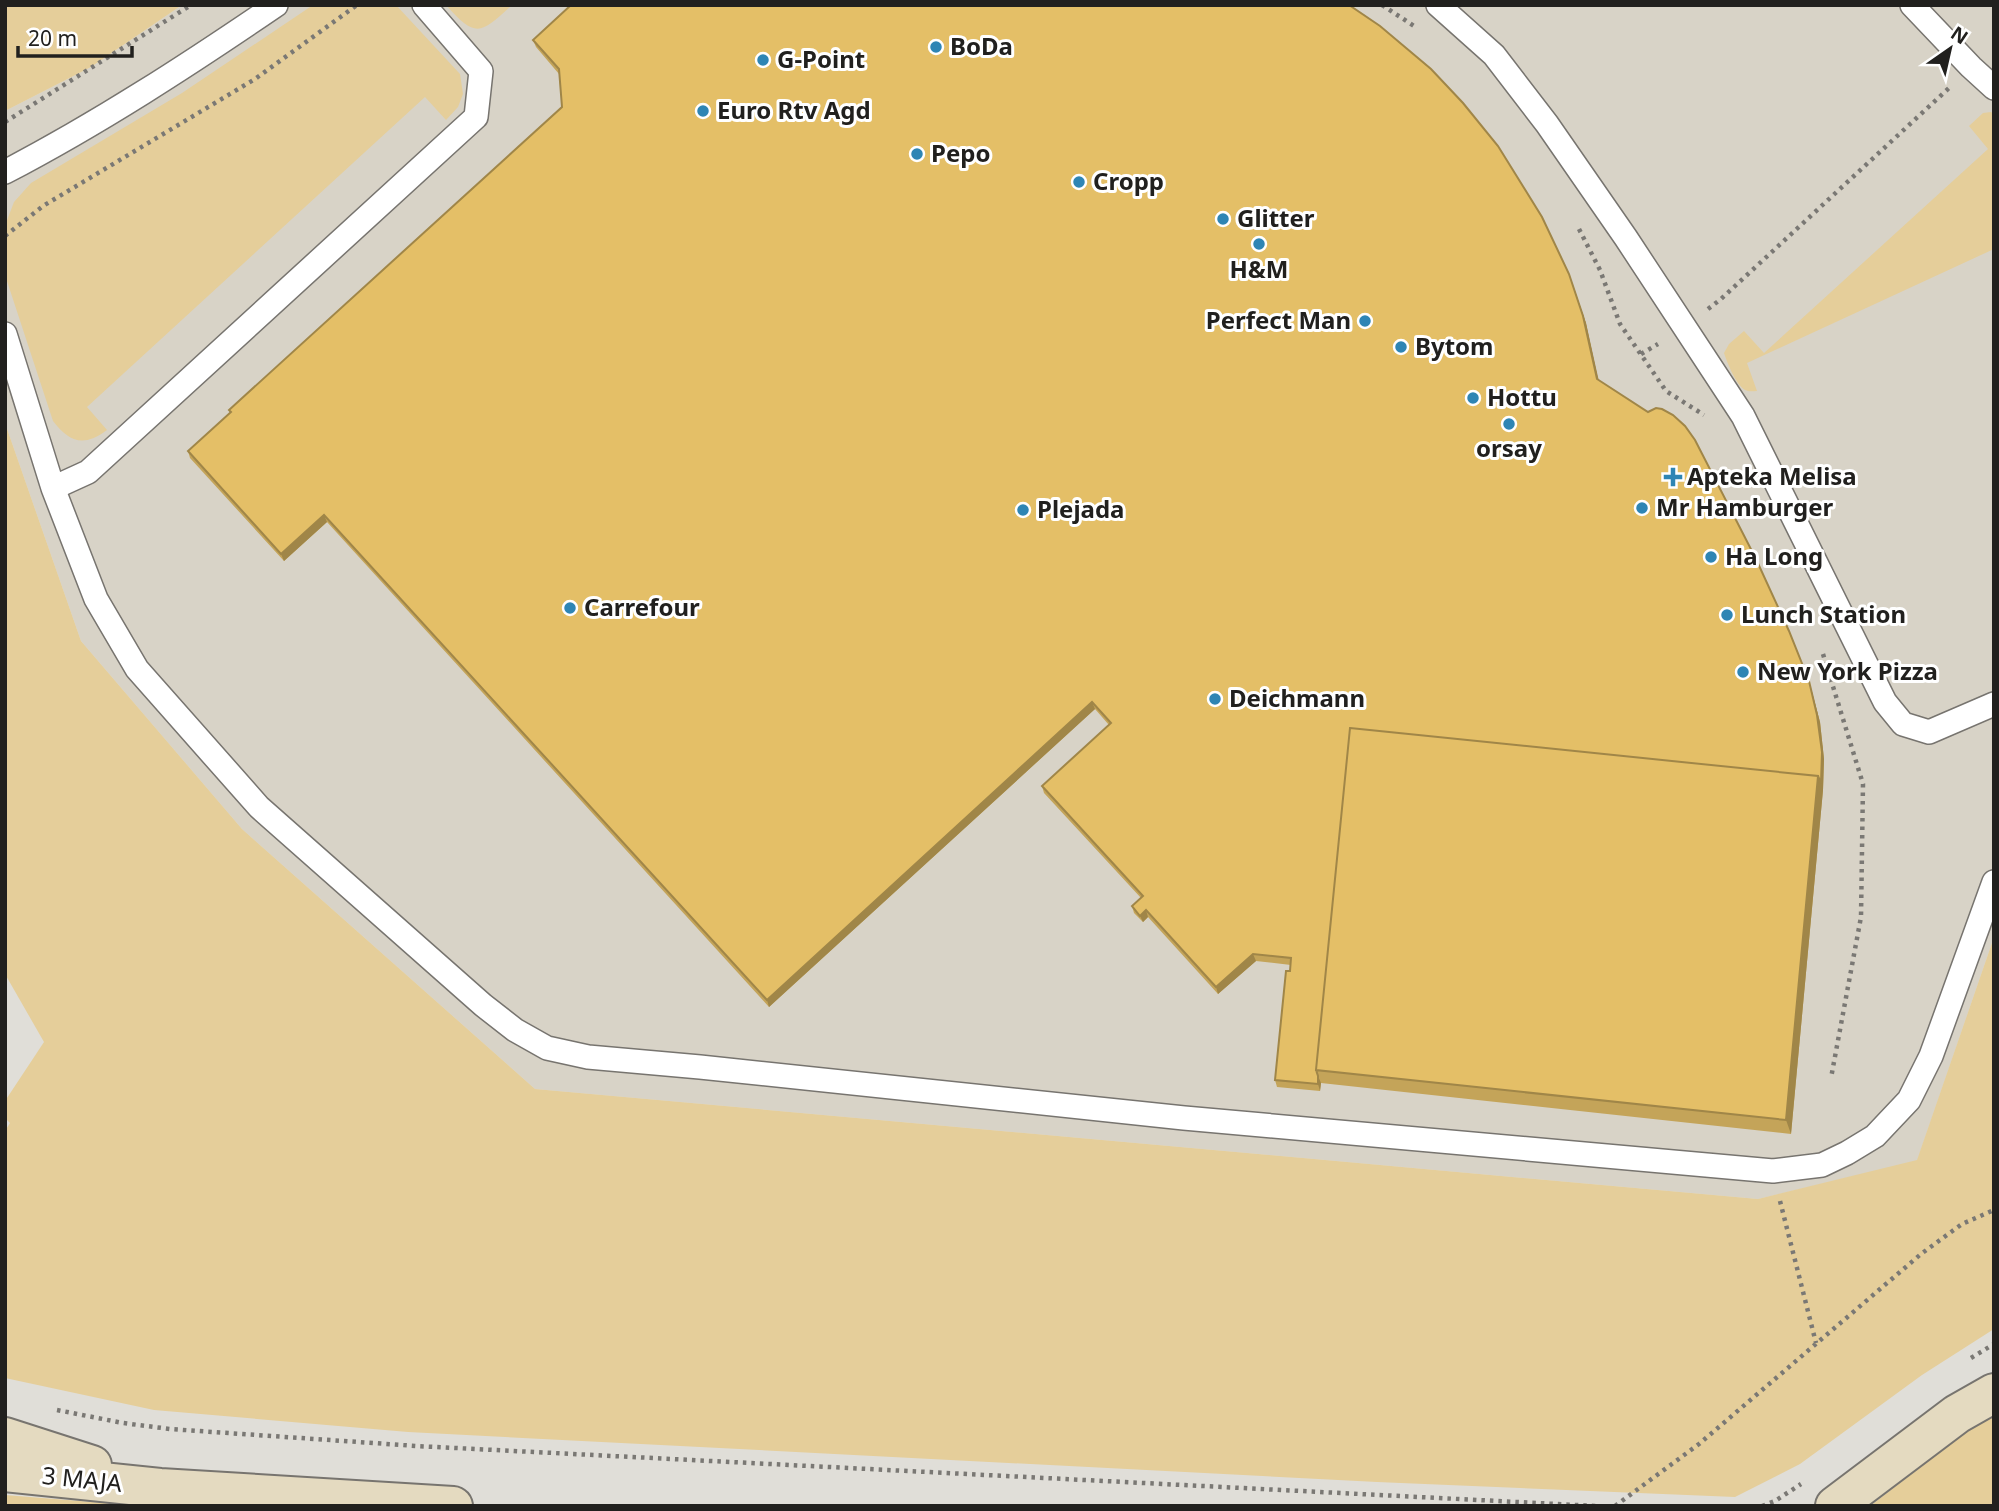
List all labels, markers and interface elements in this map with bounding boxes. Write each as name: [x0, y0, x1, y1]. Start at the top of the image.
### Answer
scale bar: [18, 14, 131, 58]
north arrow: [1915, 14, 1985, 84]
text: N: [1946, 20, 1973, 50]
text: 20 m: [28, 24, 77, 52]
place label: BoDa: [950, 29, 1013, 62]
marker: BoDa: [928, 39, 944, 55]
place label: G-Point: [777, 42, 865, 75]
marker: G-Point: [755, 52, 771, 68]
place label: Euro Rtv Agd: [717, 93, 871, 126]
marker: Euro Rtv Agd: [695, 103, 711, 119]
place label: Pepo: [931, 136, 990, 169]
marker: Pepo: [909, 146, 925, 162]
place label: Cropp: [1093, 164, 1164, 197]
marker: Cropp: [1071, 174, 1087, 190]
place label: Glitter: [1237, 201, 1315, 234]
marker: Glitter: [1215, 211, 1231, 227]
marker: H&M: [1251, 236, 1267, 252]
place label: H&M: [1230, 252, 1289, 285]
place label: Perfect Man: [1206, 303, 1351, 336]
marker: Perfect Man: [1357, 313, 1373, 329]
place label: Bytom: [1415, 329, 1493, 362]
marker: Bytom: [1393, 339, 1409, 355]
place label: Hottu: [1487, 380, 1557, 413]
marker: Hottu: [1465, 390, 1481, 406]
marker: orsay: [1501, 416, 1517, 432]
place label: orsay: [1476, 431, 1542, 464]
place label: Apteka Melisa: [1687, 459, 1857, 492]
marker: Apteka Melisa: [1665, 469, 1681, 485]
place label: Mr Hamburger: [1656, 490, 1833, 523]
place label: Plejada: [1037, 492, 1124, 525]
marker: Mr Hamburger: [1634, 500, 1650, 516]
marker: Plejada: [1015, 502, 1031, 518]
place label: Ha Long: [1725, 539, 1823, 572]
marker: Ha Long: [1703, 549, 1719, 565]
place label: Carrefour: [584, 590, 700, 623]
place label: Lunch Station: [1741, 597, 1906, 630]
marker: Carrefour: [562, 600, 578, 616]
marker: Lunch Station: [1719, 607, 1735, 623]
place label: New York Pizza: [1757, 654, 1938, 687]
marker: New York Pizza: [1735, 664, 1751, 680]
place label: Deichmann: [1229, 681, 1365, 714]
marker: Deichmann: [1207, 691, 1223, 707]
street label: 3 MAJA: [41, 1458, 124, 1499]

